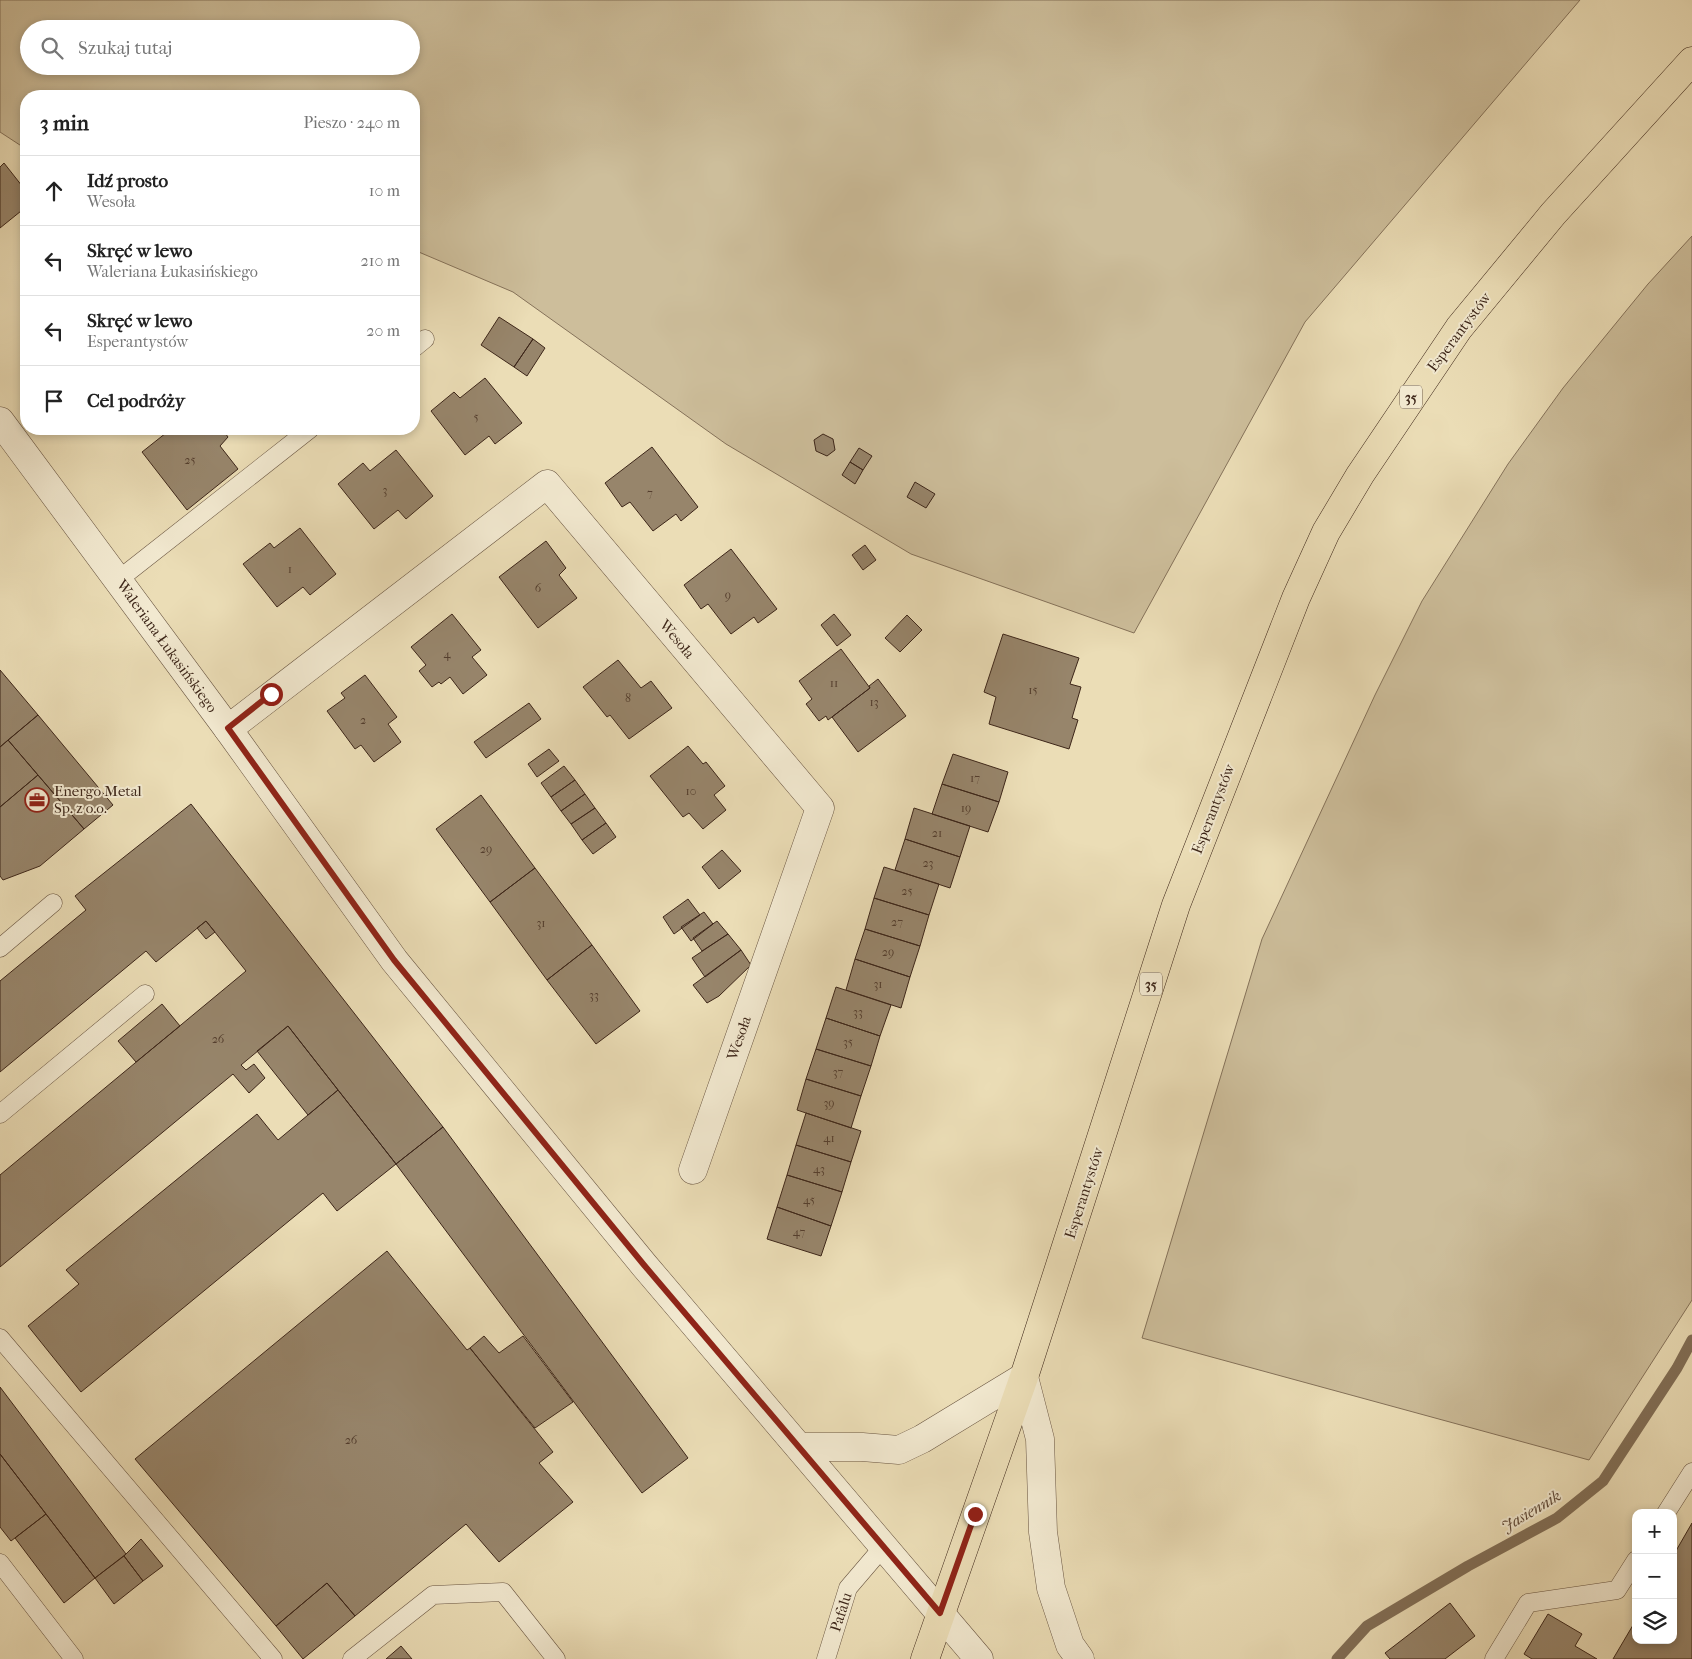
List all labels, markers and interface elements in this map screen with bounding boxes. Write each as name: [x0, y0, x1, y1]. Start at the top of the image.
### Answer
search box: [20, 20, 420, 75]
icon: search: [38, 34, 66, 62]
text: Szukaj tutaj: [78, 37, 172, 59]
text: 3 min: [40, 111, 89, 135]
text: Pieszo · 240 m: [303, 113, 400, 132]
text: Idź prosto: [87, 170, 168, 192]
icon: ahead: [40, 177, 68, 205]
text: 10 m: [369, 181, 400, 200]
text: Wesoła: [87, 192, 135, 211]
text: Skręć w lewo: [87, 240, 193, 262]
icon: left: [40, 247, 68, 275]
text: 210 m: [361, 251, 400, 270]
text: Waleriana Łukasińskiego: [87, 262, 258, 281]
street label: Esperantystów: [1423, 288, 1495, 375]
text: Skręć w lewo: [87, 310, 193, 332]
icon: left: [40, 317, 68, 345]
text: 20 m: [366, 321, 400, 340]
text: Esperantystów: [87, 332, 188, 351]
road number: 35: [1400, 386, 1422, 408]
icon: arrive: [40, 387, 68, 415]
text: Cel podróży: [87, 390, 185, 412]
house number: 5: [473, 410, 479, 424]
house number: 25: [184, 453, 196, 467]
house number: 3: [383, 483, 388, 497]
house number: 7: [647, 486, 653, 500]
house number: 1: [288, 562, 292, 576]
street label: Waleriana Łukasińskiego: [112, 575, 222, 716]
house number: 6: [535, 581, 542, 595]
house number: 9: [725, 588, 731, 602]
street label: Wesoła: [655, 615, 699, 663]
house number: 4: [443, 647, 451, 661]
house number: 11: [830, 676, 838, 690]
route start: [260, 683, 283, 706]
house number: 15: [1028, 683, 1038, 697]
house number: 8: [625, 691, 631, 705]
house number: 13: [869, 695, 879, 709]
house number: 2: [360, 713, 366, 727]
street label: Esperantystów: [1188, 761, 1239, 856]
house number: 17: [970, 771, 980, 785]
place label: Energo Metal Sp. z o.o.: [54, 782, 142, 817]
house number: 10: [686, 784, 696, 798]
office icon: Energo Metal Sp. z o.o.: [24, 787, 50, 813]
house number: 19: [961, 801, 971, 815]
house number: 21: [932, 826, 942, 840]
house number: 29: [480, 842, 492, 856]
house number: 23: [922, 856, 934, 870]
house number: 25: [901, 884, 913, 898]
house number: 27: [891, 915, 903, 929]
house number: 31: [536, 916, 546, 930]
house number: 29: [882, 945, 894, 959]
road number: 35: [1140, 972, 1162, 996]
house number: 31: [873, 977, 883, 991]
house number: 33: [589, 988, 599, 1002]
house number: 33: [853, 1005, 863, 1019]
street label: Wesoła: [723, 1013, 755, 1063]
house number: 26: [212, 1032, 225, 1046]
house number: 35: [843, 1035, 853, 1049]
house number: 37: [833, 1065, 844, 1079]
house number: 39: [823, 1096, 835, 1110]
house number: 41: [823, 1131, 835, 1145]
street label: Esperantystów: [1061, 1144, 1107, 1241]
house number: 43: [813, 1162, 825, 1176]
house number: 45: [803, 1193, 815, 1207]
house number: 47: [793, 1225, 805, 1239]
house number: 26: [345, 1433, 358, 1447]
water label: Jasiennik: [1498, 1486, 1564, 1536]
route end: [964, 1503, 987, 1526]
map controls: [1632, 1509, 1677, 1644]
button: +: [1632, 1509, 1677, 1554]
button: −: [1632, 1554, 1677, 1599]
street label: Pafalu: [826, 1590, 856, 1634]
button: layers: [1632, 1599, 1677, 1644]

